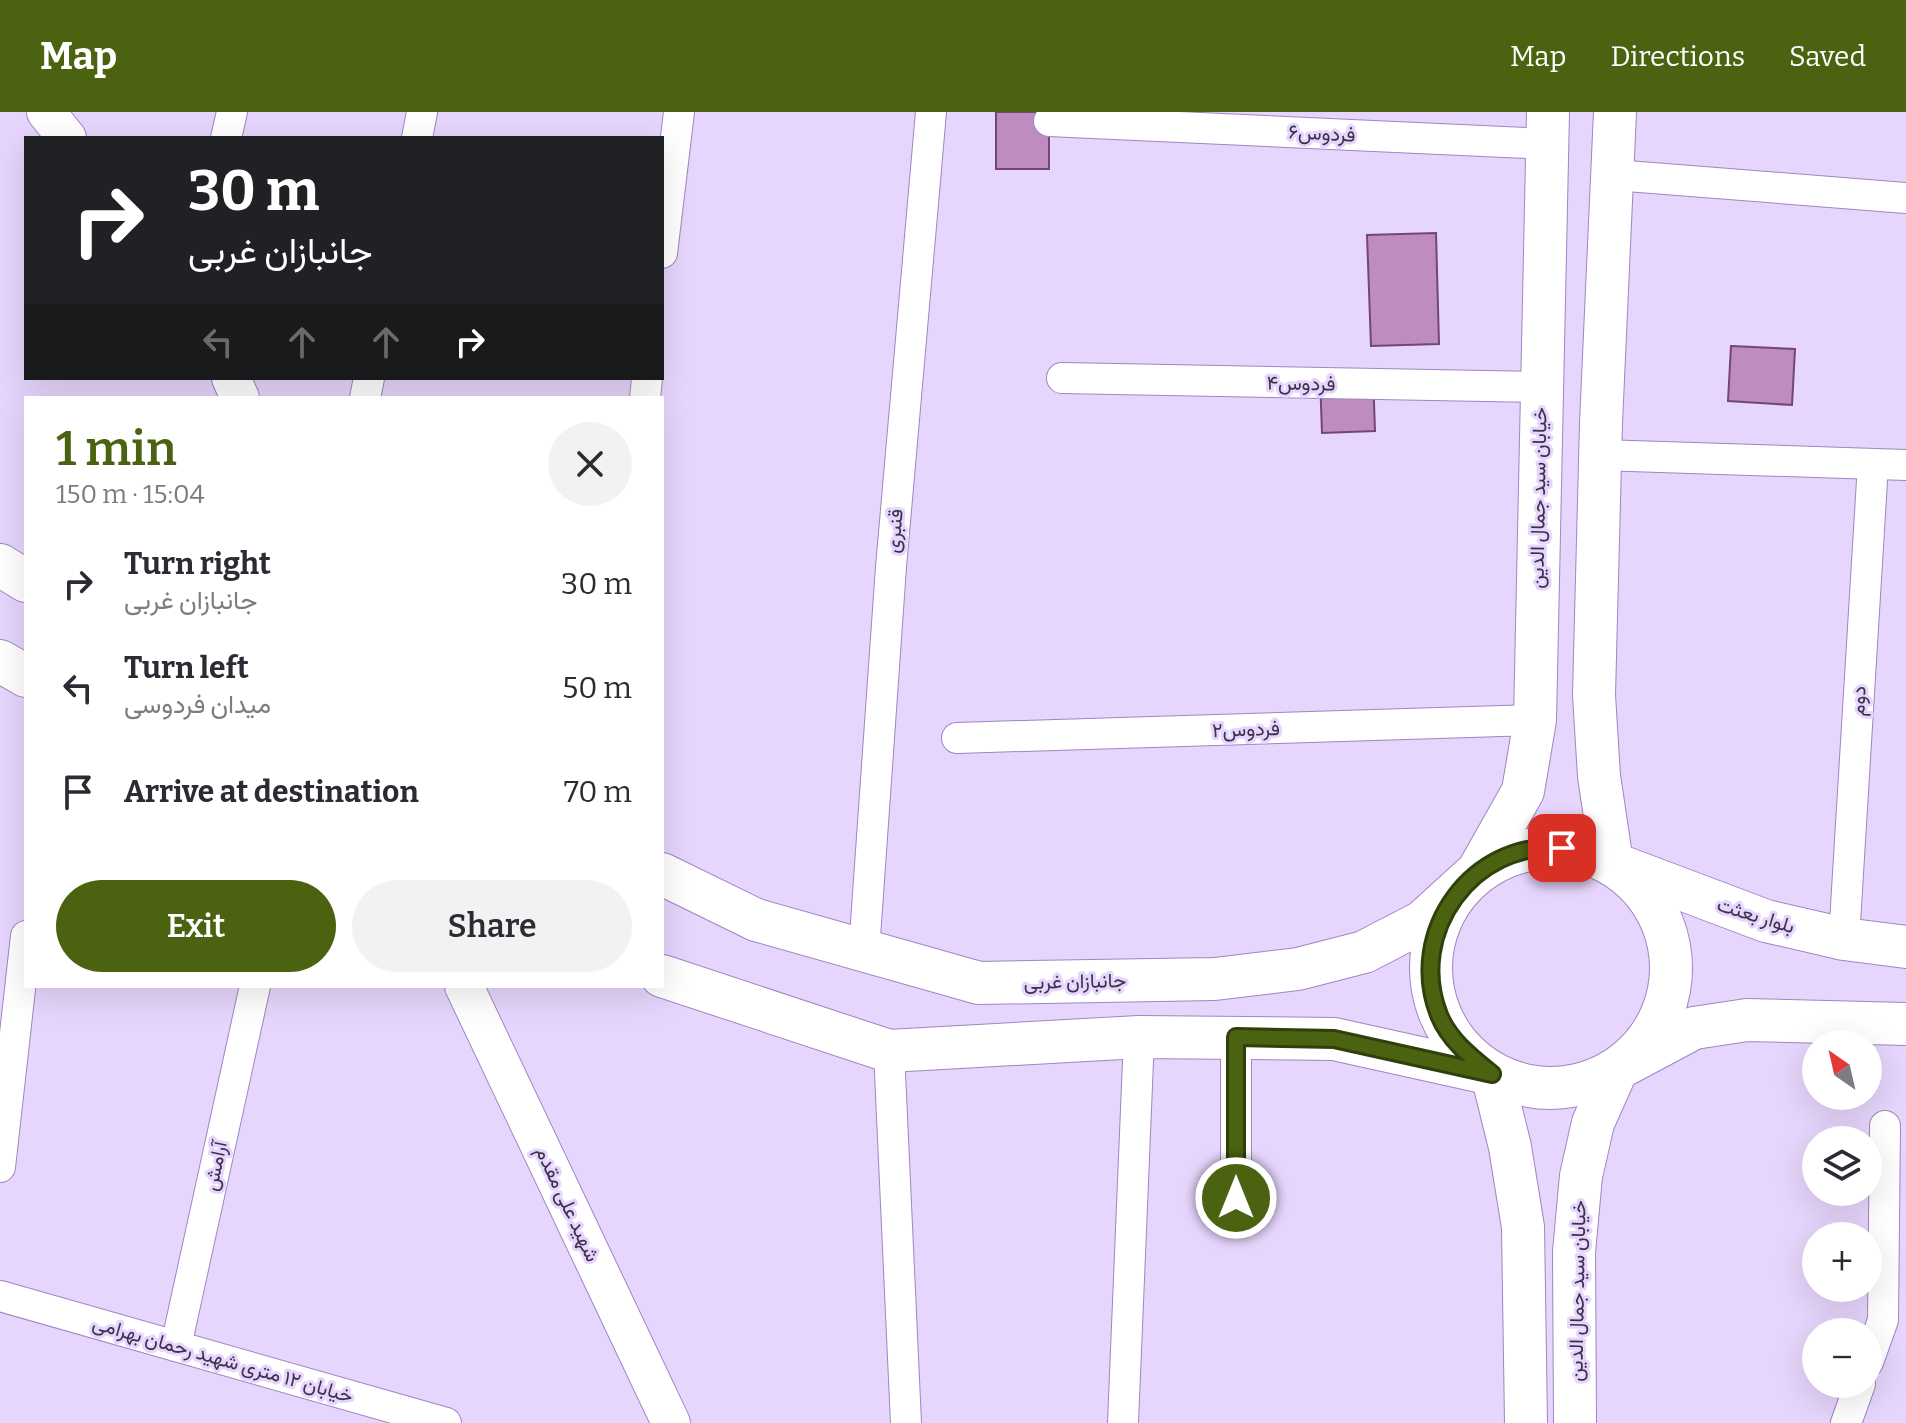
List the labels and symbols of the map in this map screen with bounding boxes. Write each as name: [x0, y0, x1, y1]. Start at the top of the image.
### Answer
street label: فردوس۶: [1288, 119, 1356, 148]
street label: فردوس۴: [1266, 370, 1336, 397]
street label: خیابان سید جمال الدین: [1524, 407, 1552, 589]
street label: قنبری: [880, 508, 909, 554]
street label: دوم: [1845, 685, 1872, 717]
street label: فردوس۲: [1212, 716, 1280, 743]
pin: [1528, 814, 1596, 882]
street label: بلوار بعثت: [1714, 892, 1798, 939]
street label: جانبازان غربی: [1024, 968, 1127, 995]
north arrow: [1802, 1030, 1882, 1110]
street label: آرامش: [198, 1138, 233, 1193]
street label: شهید علی مقدم: [530, 1142, 605, 1266]
position arrow: [1194, 1156, 1278, 1240]
street label: خیابان سید جمال الدین: [1563, 1200, 1591, 1382]
street label: خیابان ۱۲ متری شهید رحمان بهرامی: [90, 1310, 356, 1409]

